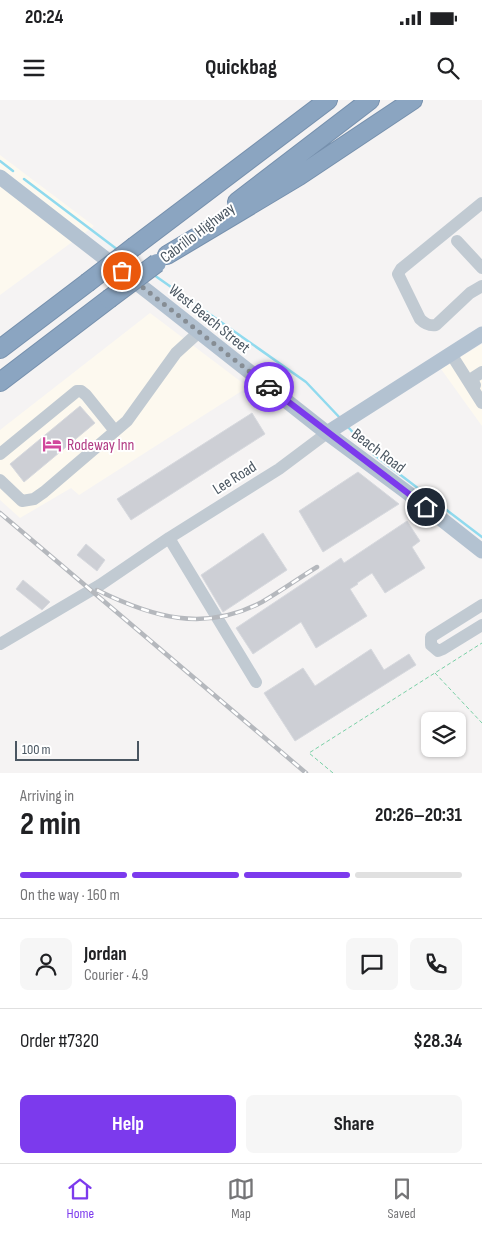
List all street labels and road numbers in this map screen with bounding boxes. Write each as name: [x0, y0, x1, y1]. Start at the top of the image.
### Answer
street label: Cabrillo Highway: [157, 199, 239, 267]
street label: West Beach Street: [165, 281, 254, 358]
street label: Beach Road: [348, 425, 409, 477]
street label: Lee Road: [209, 458, 260, 499]

